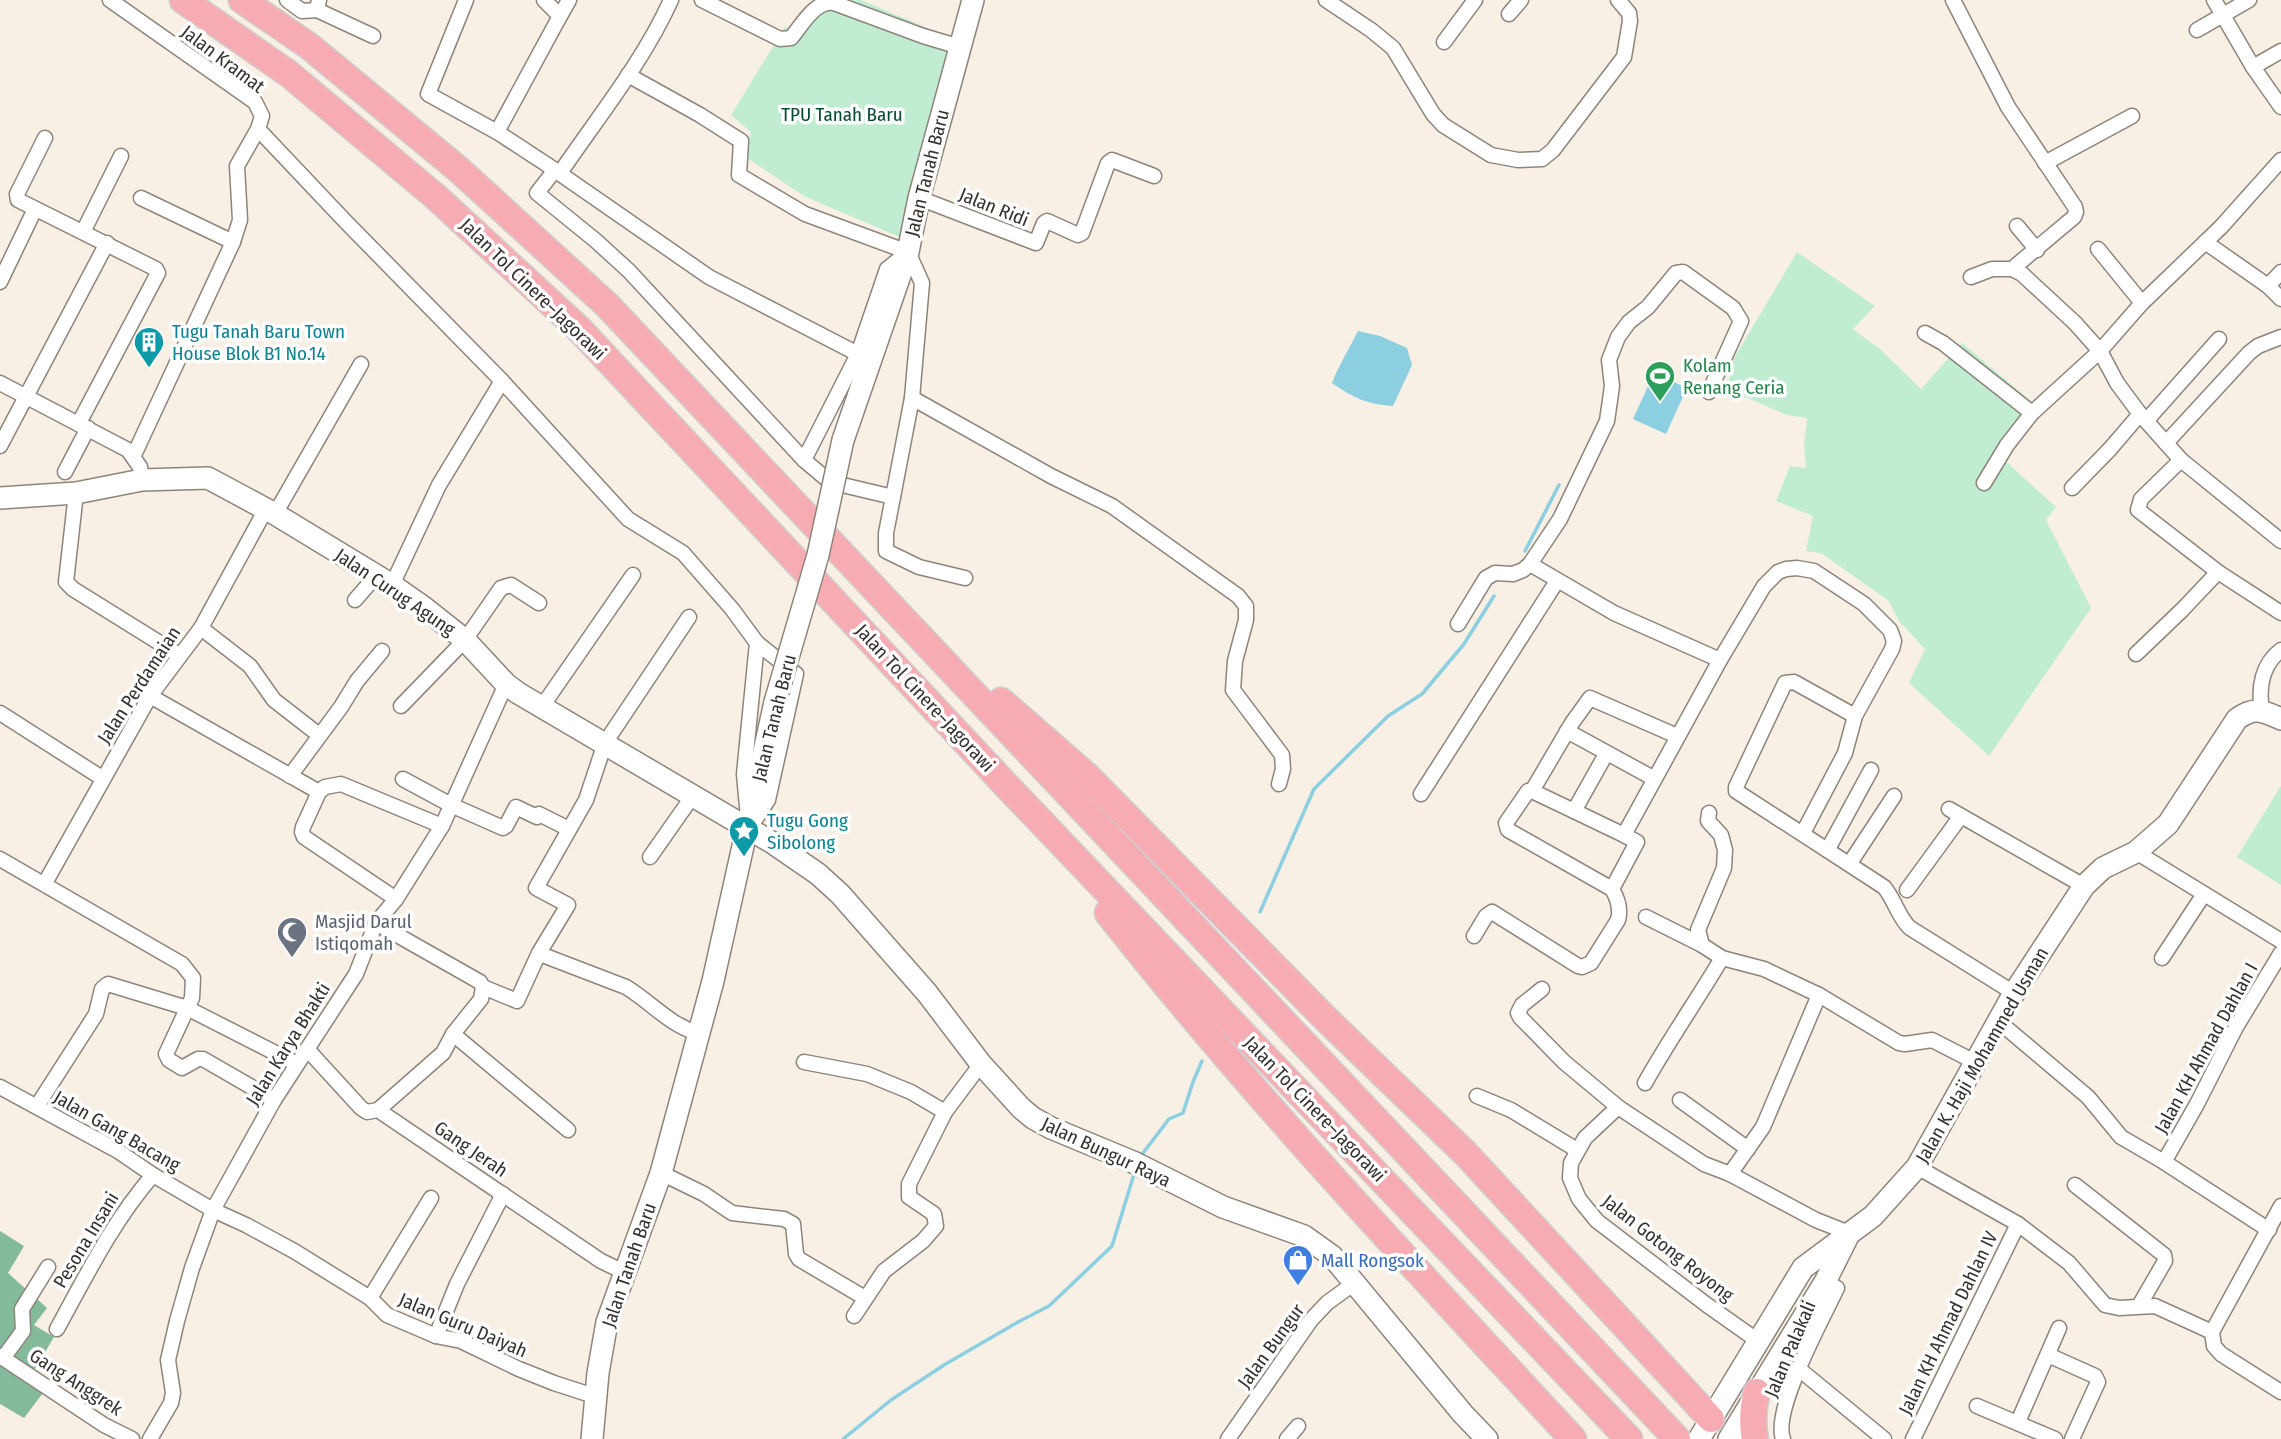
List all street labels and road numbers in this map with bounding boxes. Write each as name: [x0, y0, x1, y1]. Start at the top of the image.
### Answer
street label: Jalan Kramat: [177, 20, 270, 98]
street label: Jalan Tanah Baru: [900, 107, 954, 239]
street label: Jalan Ridi: [956, 183, 1032, 231]
street label: Jalan Tol Cinere–Jagorawi: [455, 213, 611, 365]
street label: Jalan Curug Agung: [331, 543, 459, 641]
street label: Jalan Tol Cinere–Jagorawi: [850, 619, 1000, 777]
street label: Jalan Perdamaian: [92, 622, 186, 748]
street label: Jalan Tanah Baru: [747, 652, 801, 784]
street label: Jalan K. Haji Mohammed Usman: [1911, 943, 2053, 1167]
street label: Jalan KH Ahmad Dahlan I: [2150, 959, 2262, 1137]
street label: Jalan Karya Bhakti: [241, 978, 335, 1110]
street label: Jalan Tol Cinere–Jagorawi: [1239, 1031, 1391, 1187]
street label: Jalan Gang Bacang: [50, 1085, 185, 1177]
street label: Jalan Bungur Raya: [1038, 1112, 1174, 1192]
street label: Gang Jerah: [430, 1116, 512, 1182]
street label: Pesona Insani: [48, 1188, 124, 1292]
street label: Jalan Gotong Royong: [1598, 1190, 1738, 1307]
street label: Jalan Tanah Baru: [597, 1200, 661, 1330]
street label: Jalan KH Ahmad Dahlan IV: [1894, 1227, 2003, 1418]
street label: Jalan Guru Daiyah: [395, 1288, 531, 1362]
street label: Jalan Palakali: [1759, 1297, 1821, 1401]
street label: Jalan Bungur: [1233, 1299, 1310, 1393]
street label: Gang Anggrek: [25, 1344, 127, 1421]

